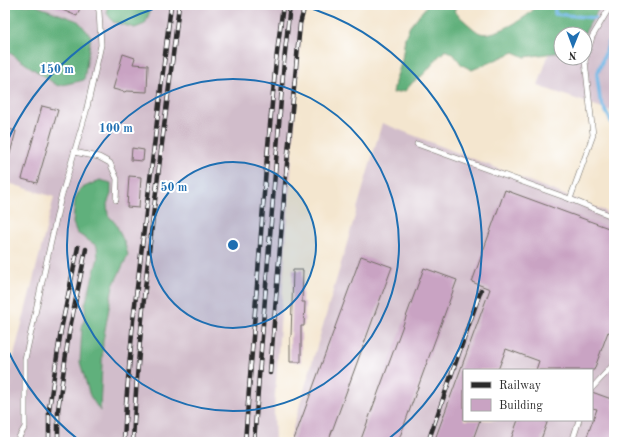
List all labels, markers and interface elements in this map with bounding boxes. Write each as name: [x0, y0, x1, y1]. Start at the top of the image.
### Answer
north arrow: [553, 26, 593, 66]
text: N: [568, 49, 577, 60]
text: 150 m: [40, 63, 74, 76]
text: 100 m: [99, 123, 133, 135]
text: 50 m: [161, 181, 188, 194]
centre of rings: [226, 238, 240, 252]
legend: [463, 369, 593, 421]
text: Railway: [499, 380, 542, 392]
text: Building: [499, 400, 543, 412]

